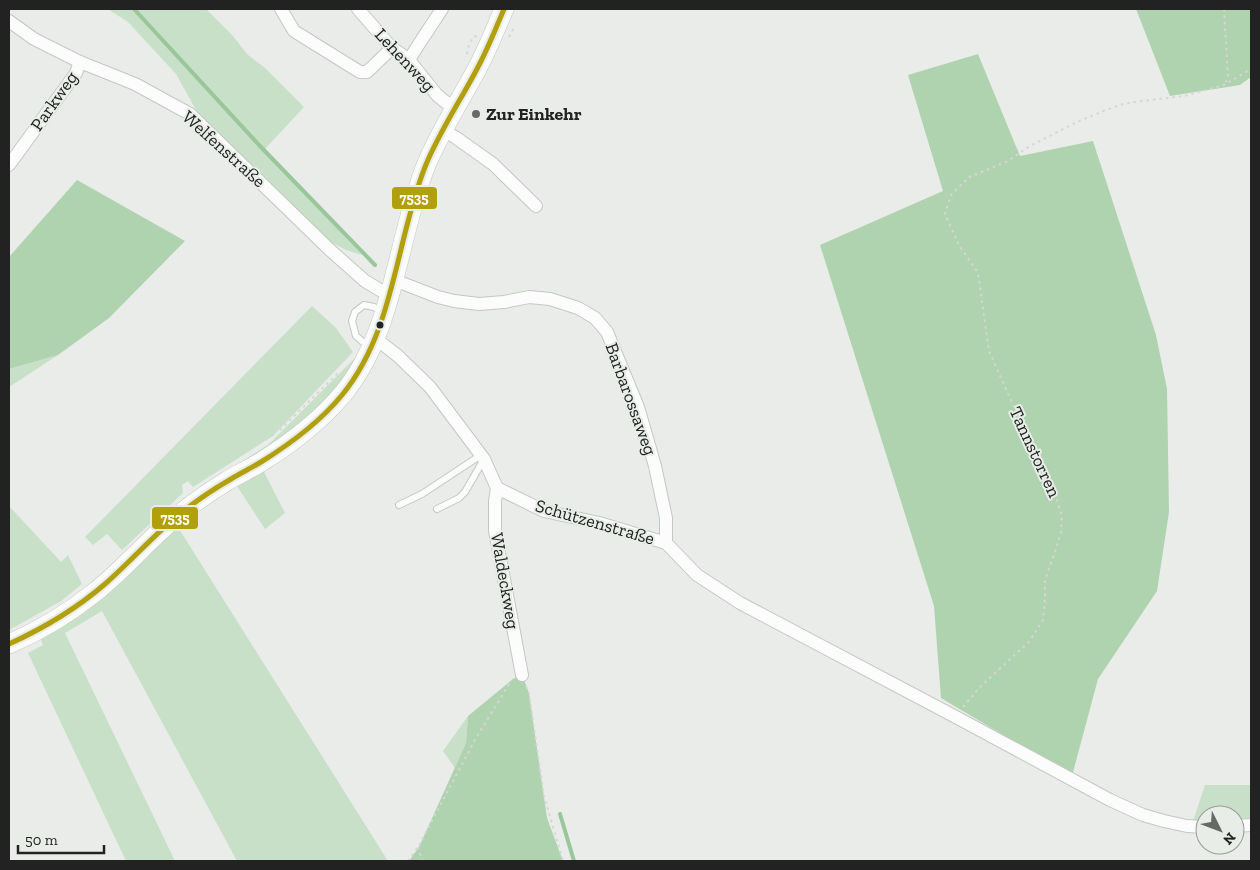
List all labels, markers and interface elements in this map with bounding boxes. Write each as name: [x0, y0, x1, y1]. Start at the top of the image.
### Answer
street label: Lehenweg: [370, 24, 440, 96]
street label: Parkweg: [26, 67, 82, 135]
place label: Zur Einkehr: [486, 103, 582, 125]
street label: Welfenstraße: [178, 106, 270, 192]
marker: Zur Einkehr: [470, 108, 482, 120]
line badge: 7535: [391, 186, 438, 210]
text: 7535: [399, 190, 429, 207]
unlabelled marker: [375, 320, 385, 330]
street label: Barbarossaweg: [600, 340, 662, 458]
street label: Tannstorren: [1004, 403, 1066, 502]
street label: Schützenstraße: [533, 494, 657, 550]
line badge: 7535: [151, 506, 199, 530]
text: 7535: [160, 510, 190, 527]
street label: Waldeckweg: [486, 531, 524, 631]
north arrow: [1195, 805, 1245, 855]
scale bar: [18, 822, 104, 854]
text: N: [1219, 829, 1239, 848]
text: 50 m: [25, 831, 58, 849]

